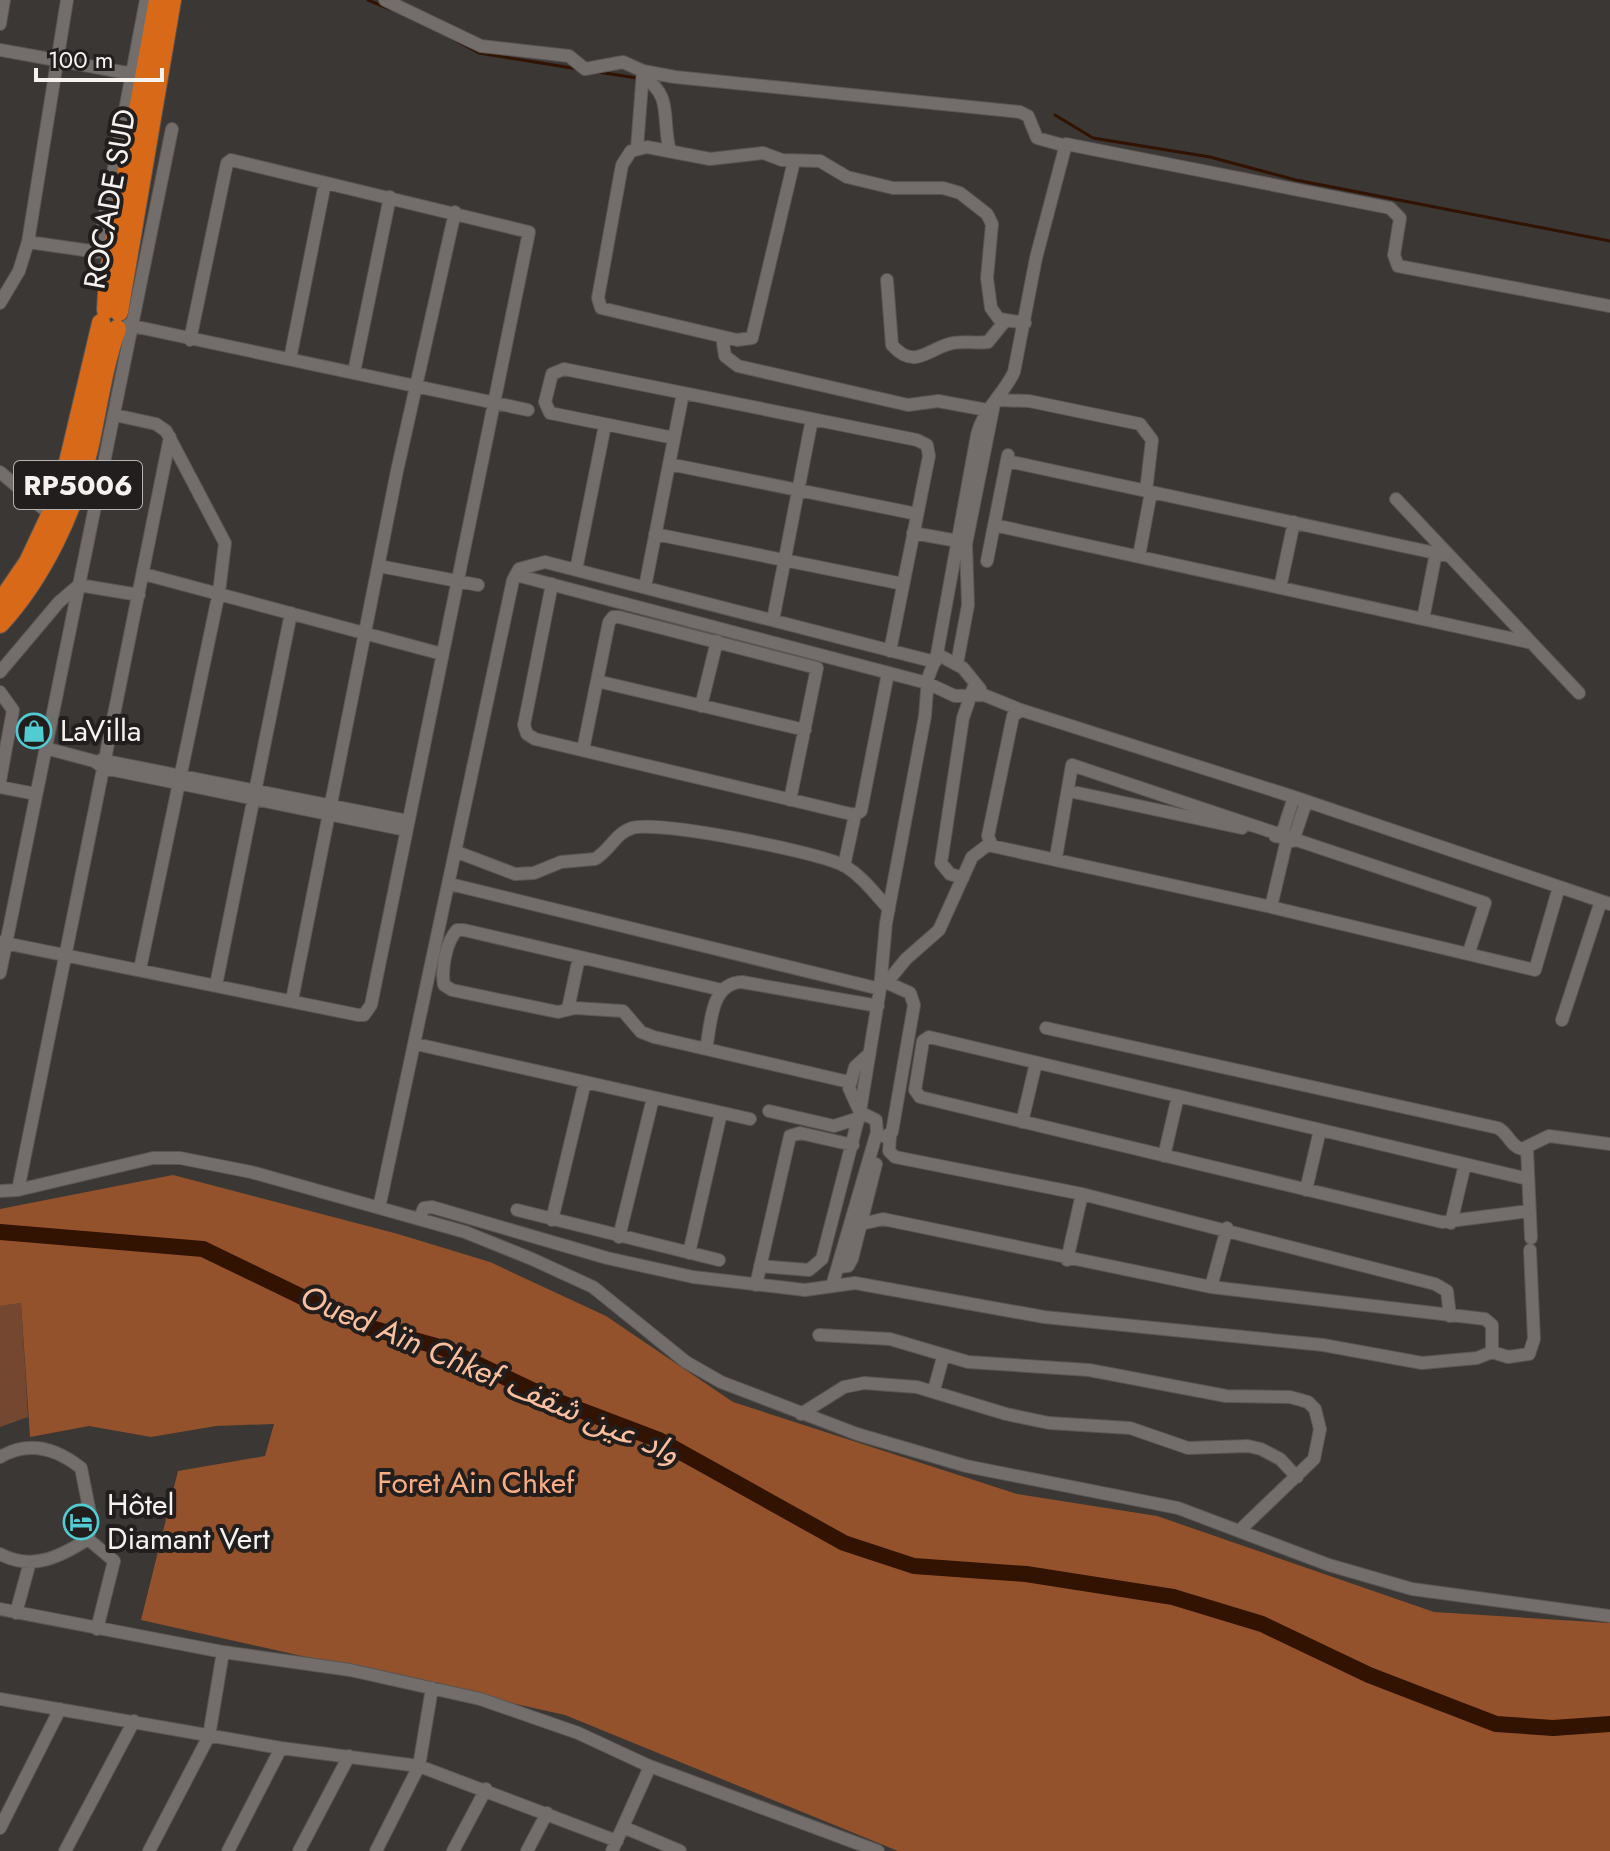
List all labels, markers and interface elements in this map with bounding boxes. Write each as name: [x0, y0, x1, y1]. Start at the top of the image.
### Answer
scale bar: [36, 32, 162, 82]
text: 100 m: [48, 42, 114, 77]
street label: ROCADE SUD: [73, 106, 146, 292]
road number: RP5006: [14, 461, 142, 509]
place label: LaVilla: [60, 709, 141, 752]
shop icon: LaVilla: [15, 712, 53, 750]
water label: Oued Aïn Chkef واد عين شقف: [293, 1273, 687, 1475]
park label: Foret Ain Chkef: [377, 1461, 576, 1504]
place label: Hôtel Diamant Vert: [107, 1483, 271, 1560]
hotel icon: Hôtel Diamant Vert: [62, 1503, 100, 1541]

